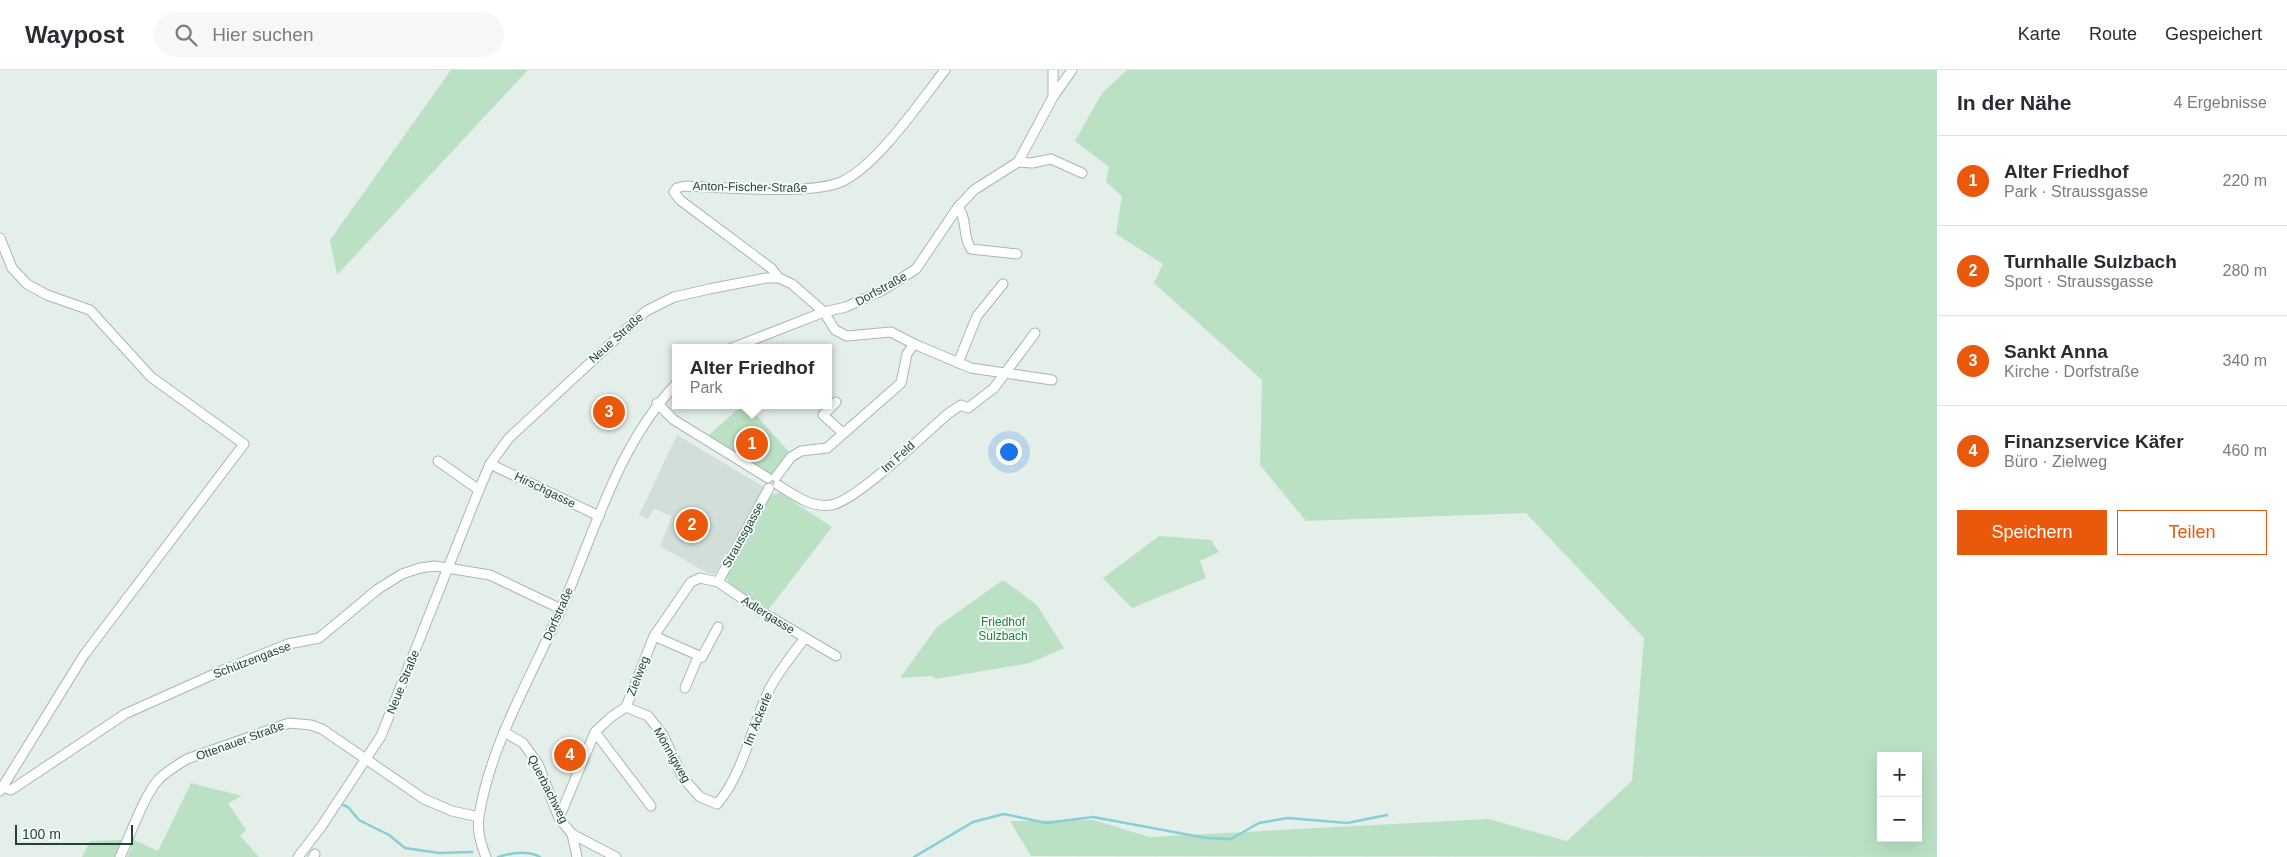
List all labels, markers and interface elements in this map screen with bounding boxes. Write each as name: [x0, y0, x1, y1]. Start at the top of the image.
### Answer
search box: [154, 12, 504, 57]
text: Waypost: [25, 21, 124, 48]
icon: search: [172, 21, 200, 49]
text: Hier suchen: [212, 24, 314, 45]
text: Karte: [2018, 24, 2061, 44]
text: Route: [2089, 24, 2137, 44]
text: Gespeichert: [2165, 24, 2262, 44]
text: In der Nähe: [1957, 91, 2071, 114]
text: 4 Ergebnisse: [2174, 94, 2267, 111]
text: Alter Friedhof: [2004, 161, 2129, 182]
text: 1: [1969, 172, 1977, 189]
text: 220 m: [2223, 172, 2267, 189]
street label: Anton-Fischer-Straße: [693, 179, 808, 195]
text: Park · Straussgasse: [2004, 183, 2148, 200]
text: Turnhalle Sulzbach: [2004, 251, 2177, 272]
text: 2: [1969, 262, 1977, 279]
text: 280 m: [2223, 262, 2267, 279]
street label: Dorfstraße: [853, 269, 909, 309]
text: Sport · Straussgasse: [2004, 273, 2153, 290]
street label: Neue Straße: [586, 310, 646, 366]
text: Sankt Anna: [2004, 341, 2108, 362]
popup: [672, 344, 832, 409]
text: 3: [1969, 352, 1977, 369]
text: 340 m: [2223, 352, 2267, 369]
text: Alter Friedhof: [690, 357, 814, 378]
text: Kirche · Dorfstraße: [2004, 363, 2139, 380]
text: Park: [690, 379, 723, 396]
pin: 3: [593, 393, 625, 431]
pin: 1: [736, 425, 768, 463]
text: Finanzservice Käfer: [2004, 431, 2184, 452]
street label: Im Feld: [878, 438, 918, 476]
your location: [996, 439, 1022, 465]
text: 4: [1969, 442, 1977, 459]
text: 460 m: [2223, 442, 2267, 459]
text: Büro · Zielweg: [2004, 453, 2107, 470]
street label: Hirschgasse: [512, 469, 578, 511]
street label: Straussgasse: [719, 500, 767, 570]
pin: 2: [676, 506, 708, 544]
button: Speichern: [1957, 510, 2107, 555]
button: Teilen: [2117, 510, 2267, 555]
street label: Dorfstraße: [540, 585, 576, 643]
street label: Adlergasse: [739, 593, 797, 637]
park label: Friedhof Sulzbach: [978, 615, 1028, 643]
street label: Schützengasse: [211, 639, 293, 681]
street label: Neue Straße: [384, 648, 422, 716]
street label: Zielweg: [624, 654, 652, 698]
street label: Im Äckerle: [741, 690, 775, 748]
street label: Ottenauer Straße: [194, 718, 286, 763]
street label: Mönnigweg: [651, 725, 693, 785]
pin: 4: [554, 736, 586, 774]
map controls: [1877, 752, 1922, 842]
button: +: [1877, 752, 1922, 797]
street label: Querbachweg: [525, 753, 571, 825]
button: −: [1877, 797, 1922, 842]
scale bar: [15, 822, 132, 845]
text: 100 m: [22, 826, 61, 842]

